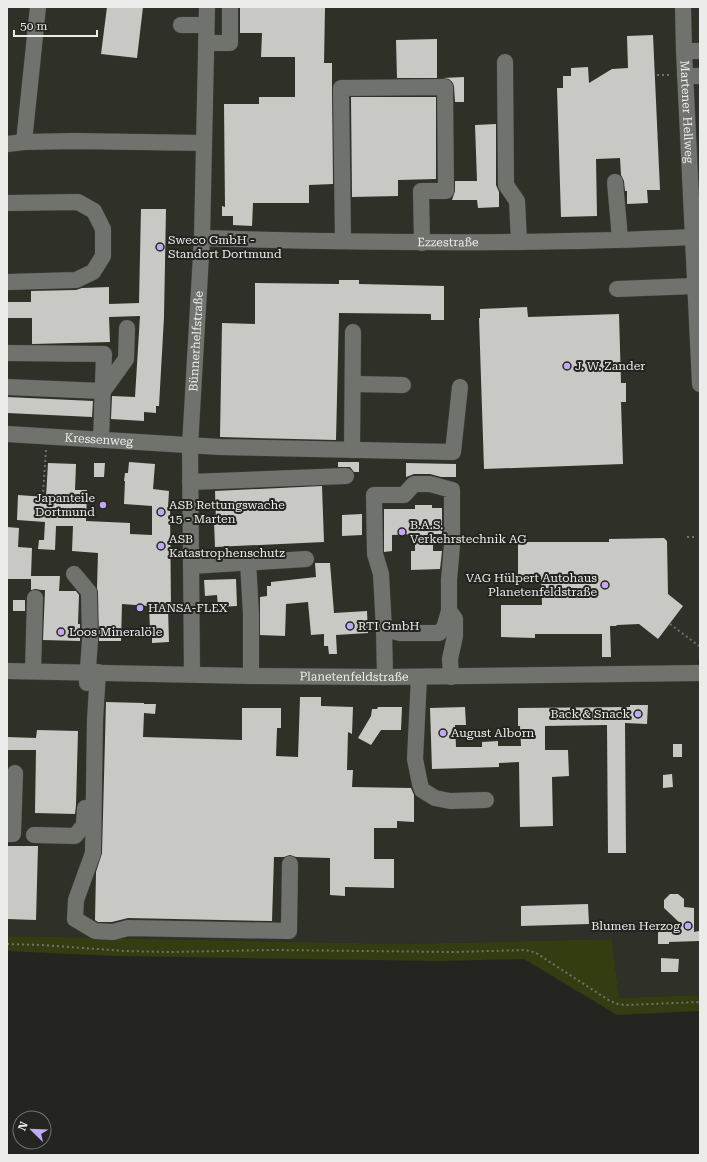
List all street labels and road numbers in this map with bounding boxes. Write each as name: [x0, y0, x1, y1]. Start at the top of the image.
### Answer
street label: Martener Hellweg: [677, 60, 696, 164]
street label: Ezzestraße: [417, 235, 479, 249]
street label: Bünnerhelfstraße: [186, 290, 206, 392]
street label: Kressenweg: [64, 431, 134, 449]
street label: Planetenfeldstraße: [299, 669, 409, 684]

